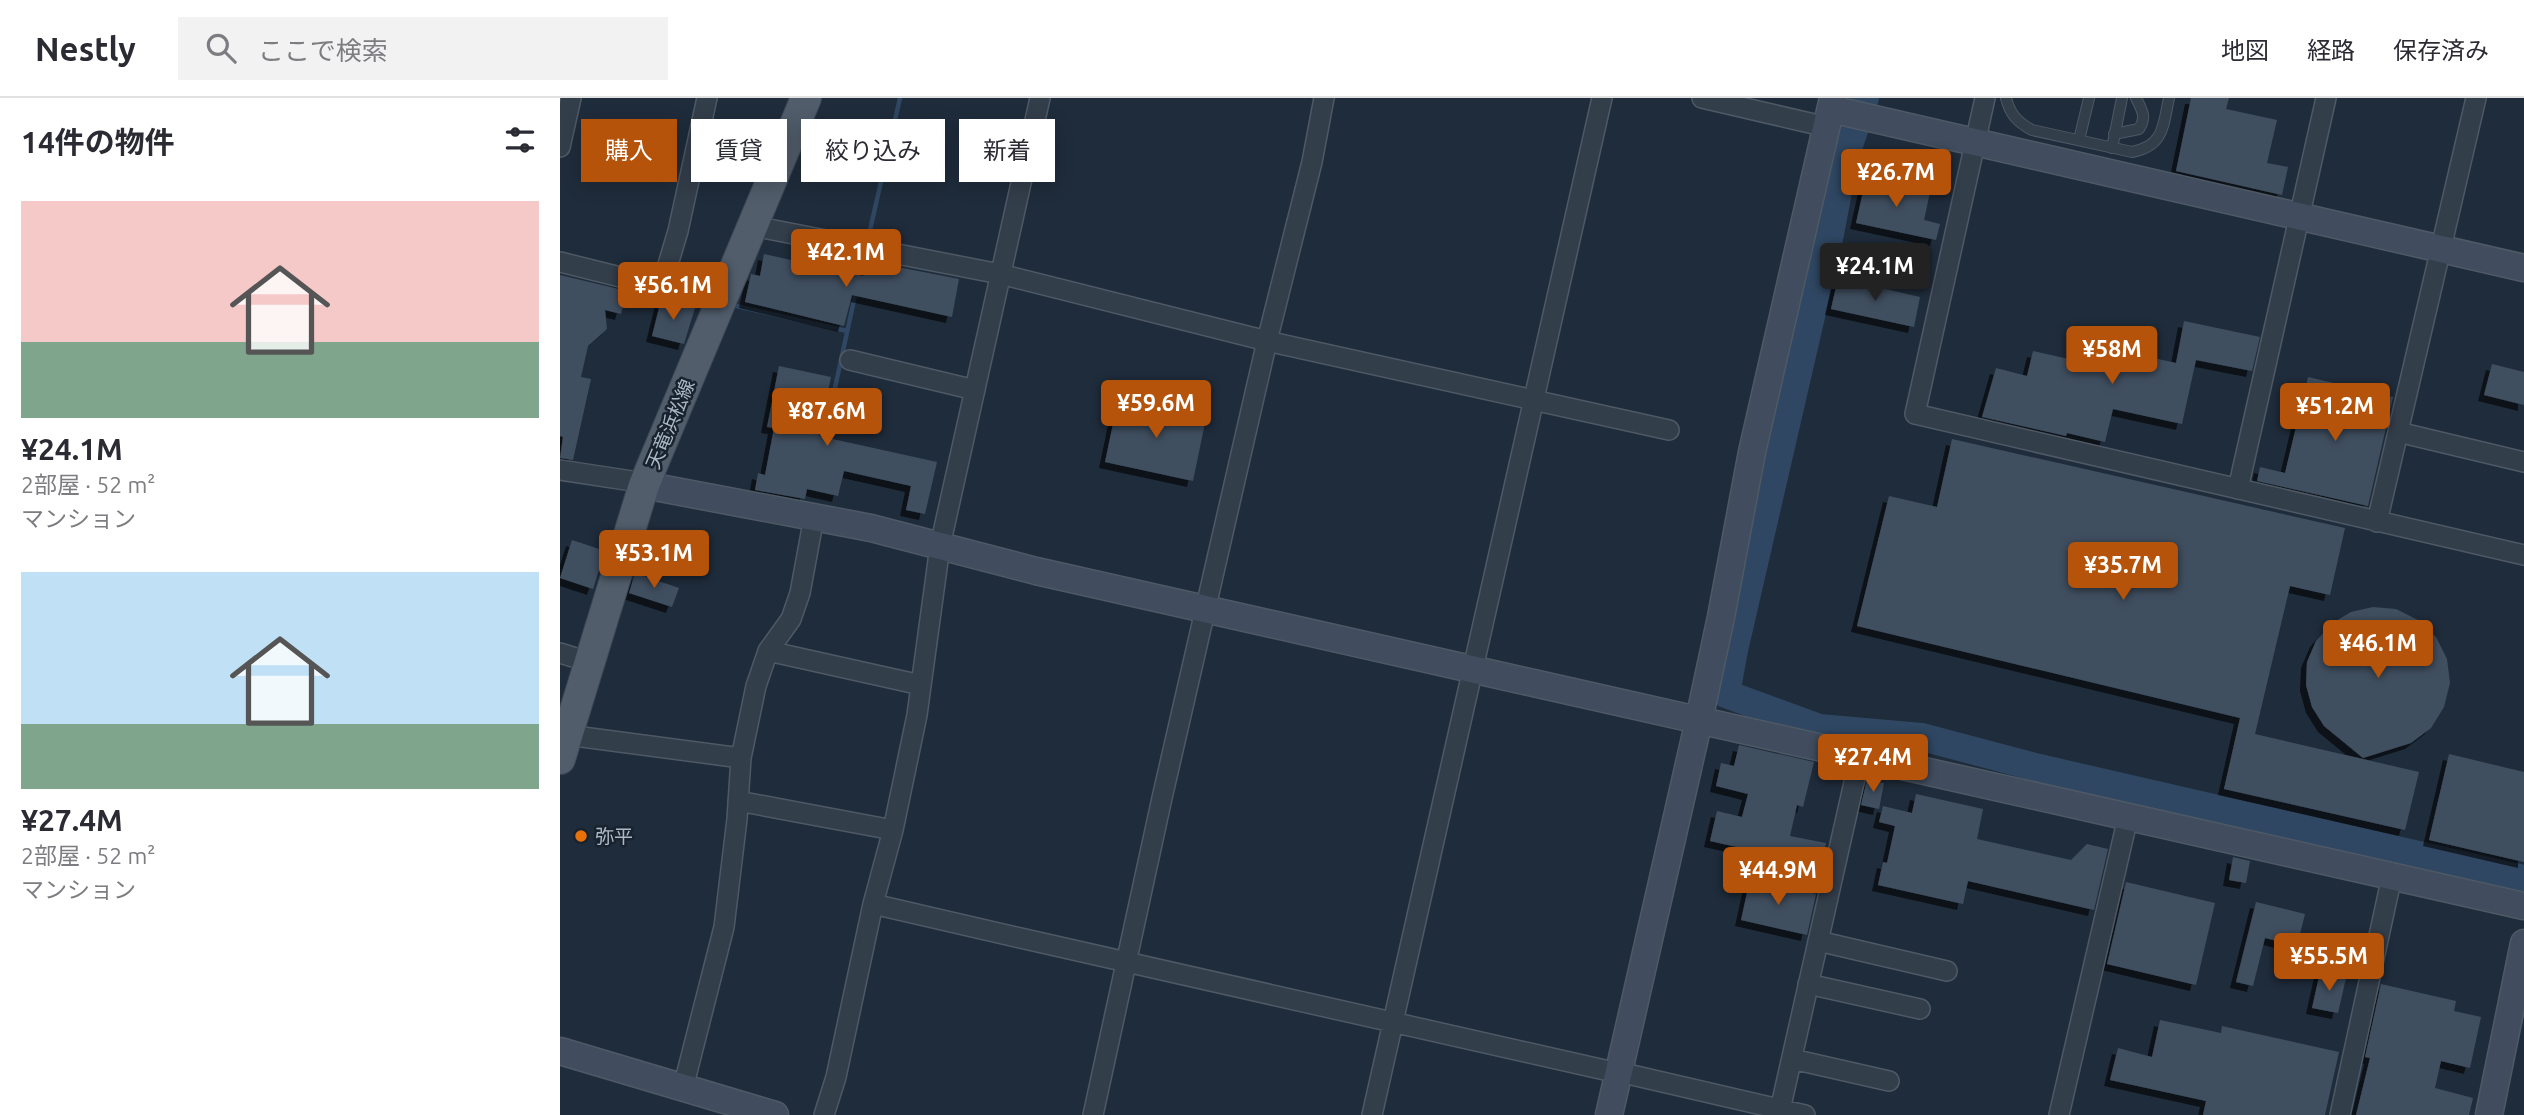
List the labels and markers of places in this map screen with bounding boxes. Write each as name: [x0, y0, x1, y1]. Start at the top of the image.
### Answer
pin: ¥26.7M: [1839, 150, 1953, 209]
pin: ¥42.1M: [789, 230, 903, 289]
pin: ¥24.1M: [1818, 244, 1932, 303]
pin: ¥56.1M: [616, 262, 730, 322]
pin: ¥58M: [2071, 327, 2153, 386]
pin: ¥59.6M: [1099, 380, 1213, 440]
pin: ¥51.2M: [2278, 384, 2392, 443]
pin: ¥87.6M: [770, 388, 884, 448]
pin: ¥53.1M: [597, 531, 711, 590]
pin: ¥35.7M: [2066, 542, 2180, 602]
pin: ¥46.1M: [2321, 620, 2435, 680]
pin: ¥27.4M: [1816, 734, 1930, 794]
place label: 弥平: [595, 825, 633, 847]
marker: 弥平: [573, 828, 589, 844]
pin: ¥44.9M: [1721, 848, 1835, 907]
pin: ¥55.5M: [2272, 934, 2386, 993]

